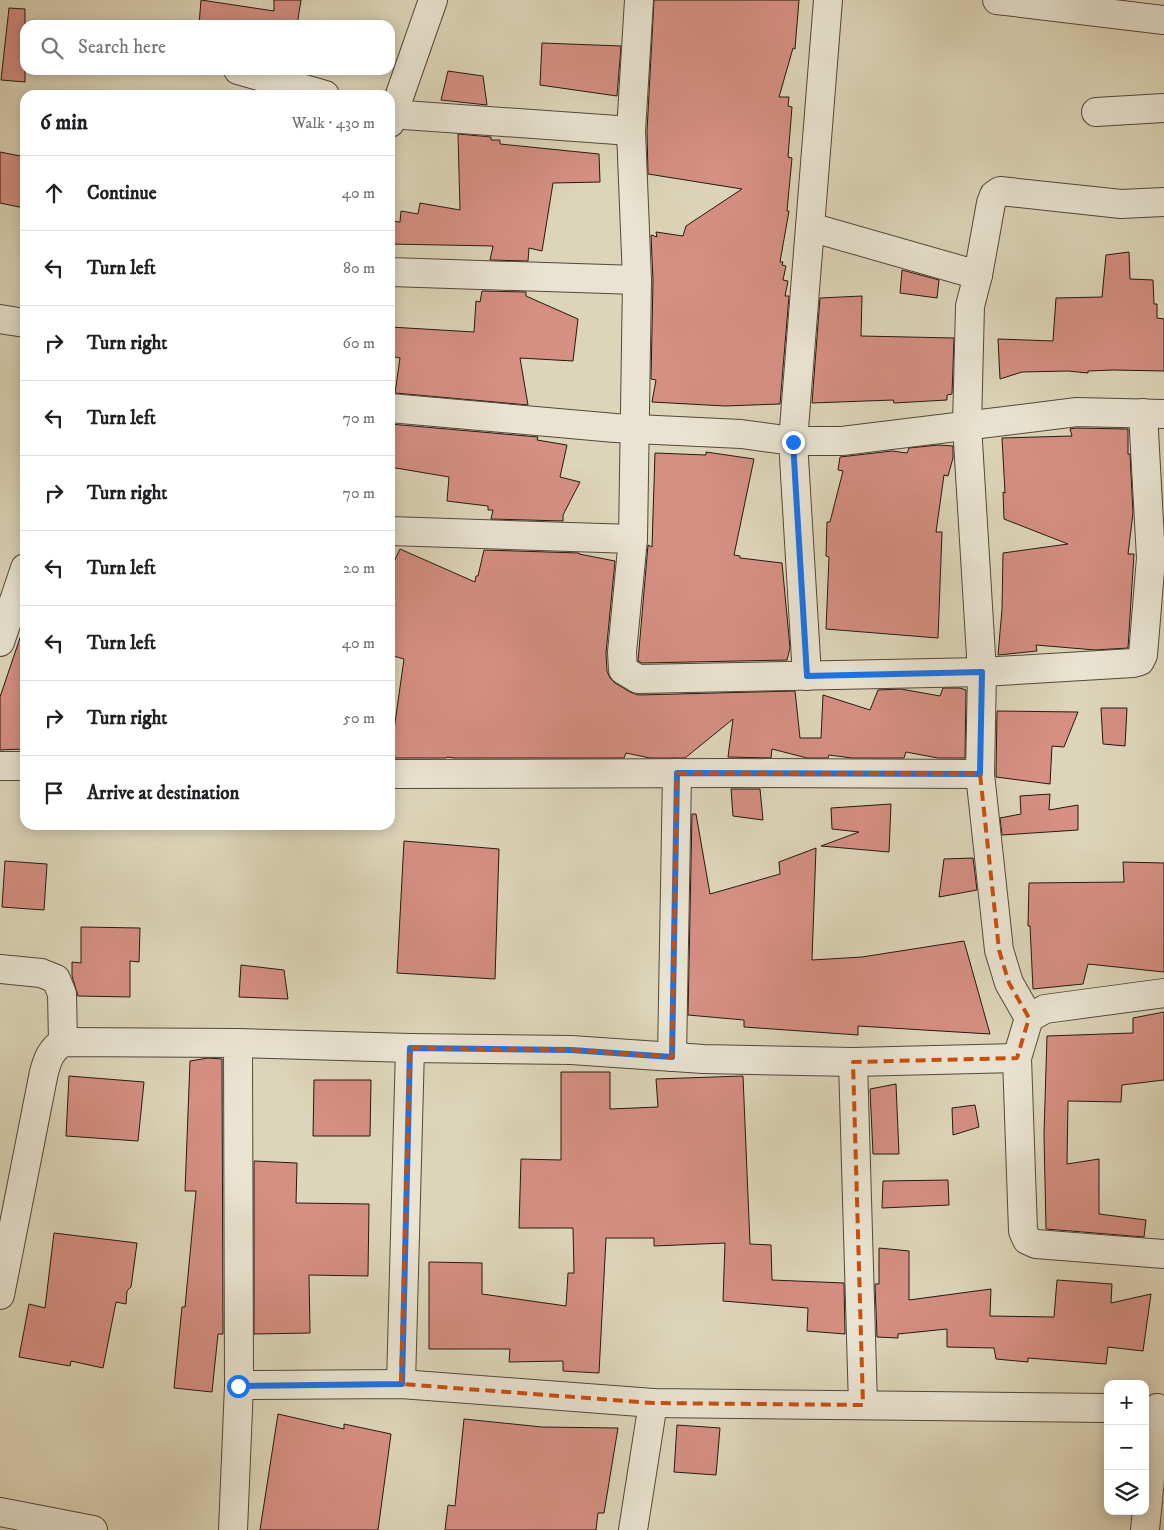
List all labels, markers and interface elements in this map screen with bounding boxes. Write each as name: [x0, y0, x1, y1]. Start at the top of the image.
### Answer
search box: [20, 20, 395, 75]
icon: search: [38, 34, 66, 62]
text: Search here: [78, 36, 166, 59]
text: 6 min: [40, 110, 88, 136]
text: Walk · 430 m: [292, 113, 375, 133]
icon: ahead: [40, 179, 68, 207]
text: Continue: [87, 182, 157, 205]
text: 40 m: [342, 183, 375, 203]
icon: left: [40, 254, 68, 282]
text: Turn left: [87, 257, 156, 280]
text: 80 m: [343, 258, 375, 278]
icon: right: [40, 329, 68, 357]
text: Turn right: [87, 332, 167, 355]
text: 60 m: [343, 333, 375, 353]
icon: left: [40, 404, 68, 432]
text: Turn left: [87, 407, 156, 430]
text: 70 m: [343, 408, 375, 428]
route end: [782, 431, 805, 454]
icon: right: [40, 479, 68, 507]
text: Turn right: [87, 482, 167, 505]
text: 70 m: [343, 483, 375, 503]
icon: left: [40, 554, 68, 582]
text: Turn left: [87, 557, 156, 580]
text: 20 m: [343, 558, 375, 578]
icon: left: [40, 629, 68, 657]
text: Turn left: [87, 632, 156, 655]
text: 40 m: [342, 633, 375, 653]
icon: right: [40, 704, 68, 732]
text: Turn right: [87, 707, 167, 730]
text: 50 m: [343, 708, 375, 728]
icon: arrive: [40, 779, 68, 807]
text: Arrive at destination: [87, 782, 239, 805]
route start: [227, 1375, 250, 1398]
map controls: [1104, 1380, 1149, 1515]
button: +: [1104, 1380, 1149, 1425]
button: −: [1104, 1425, 1149, 1470]
button: layers: [1104, 1470, 1149, 1515]

